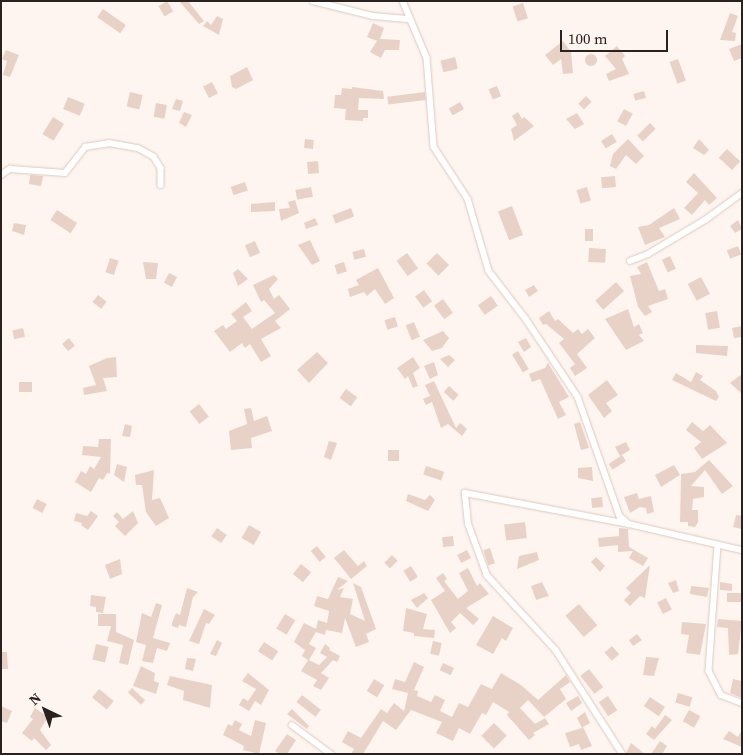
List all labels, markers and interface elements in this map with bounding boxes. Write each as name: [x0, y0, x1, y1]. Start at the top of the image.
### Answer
scale bar: [563, 20, 670, 52]
text: 100 m: [568, 28, 608, 49]
north arrow: [20, 685, 70, 735]
text: N: [24, 688, 45, 710]

